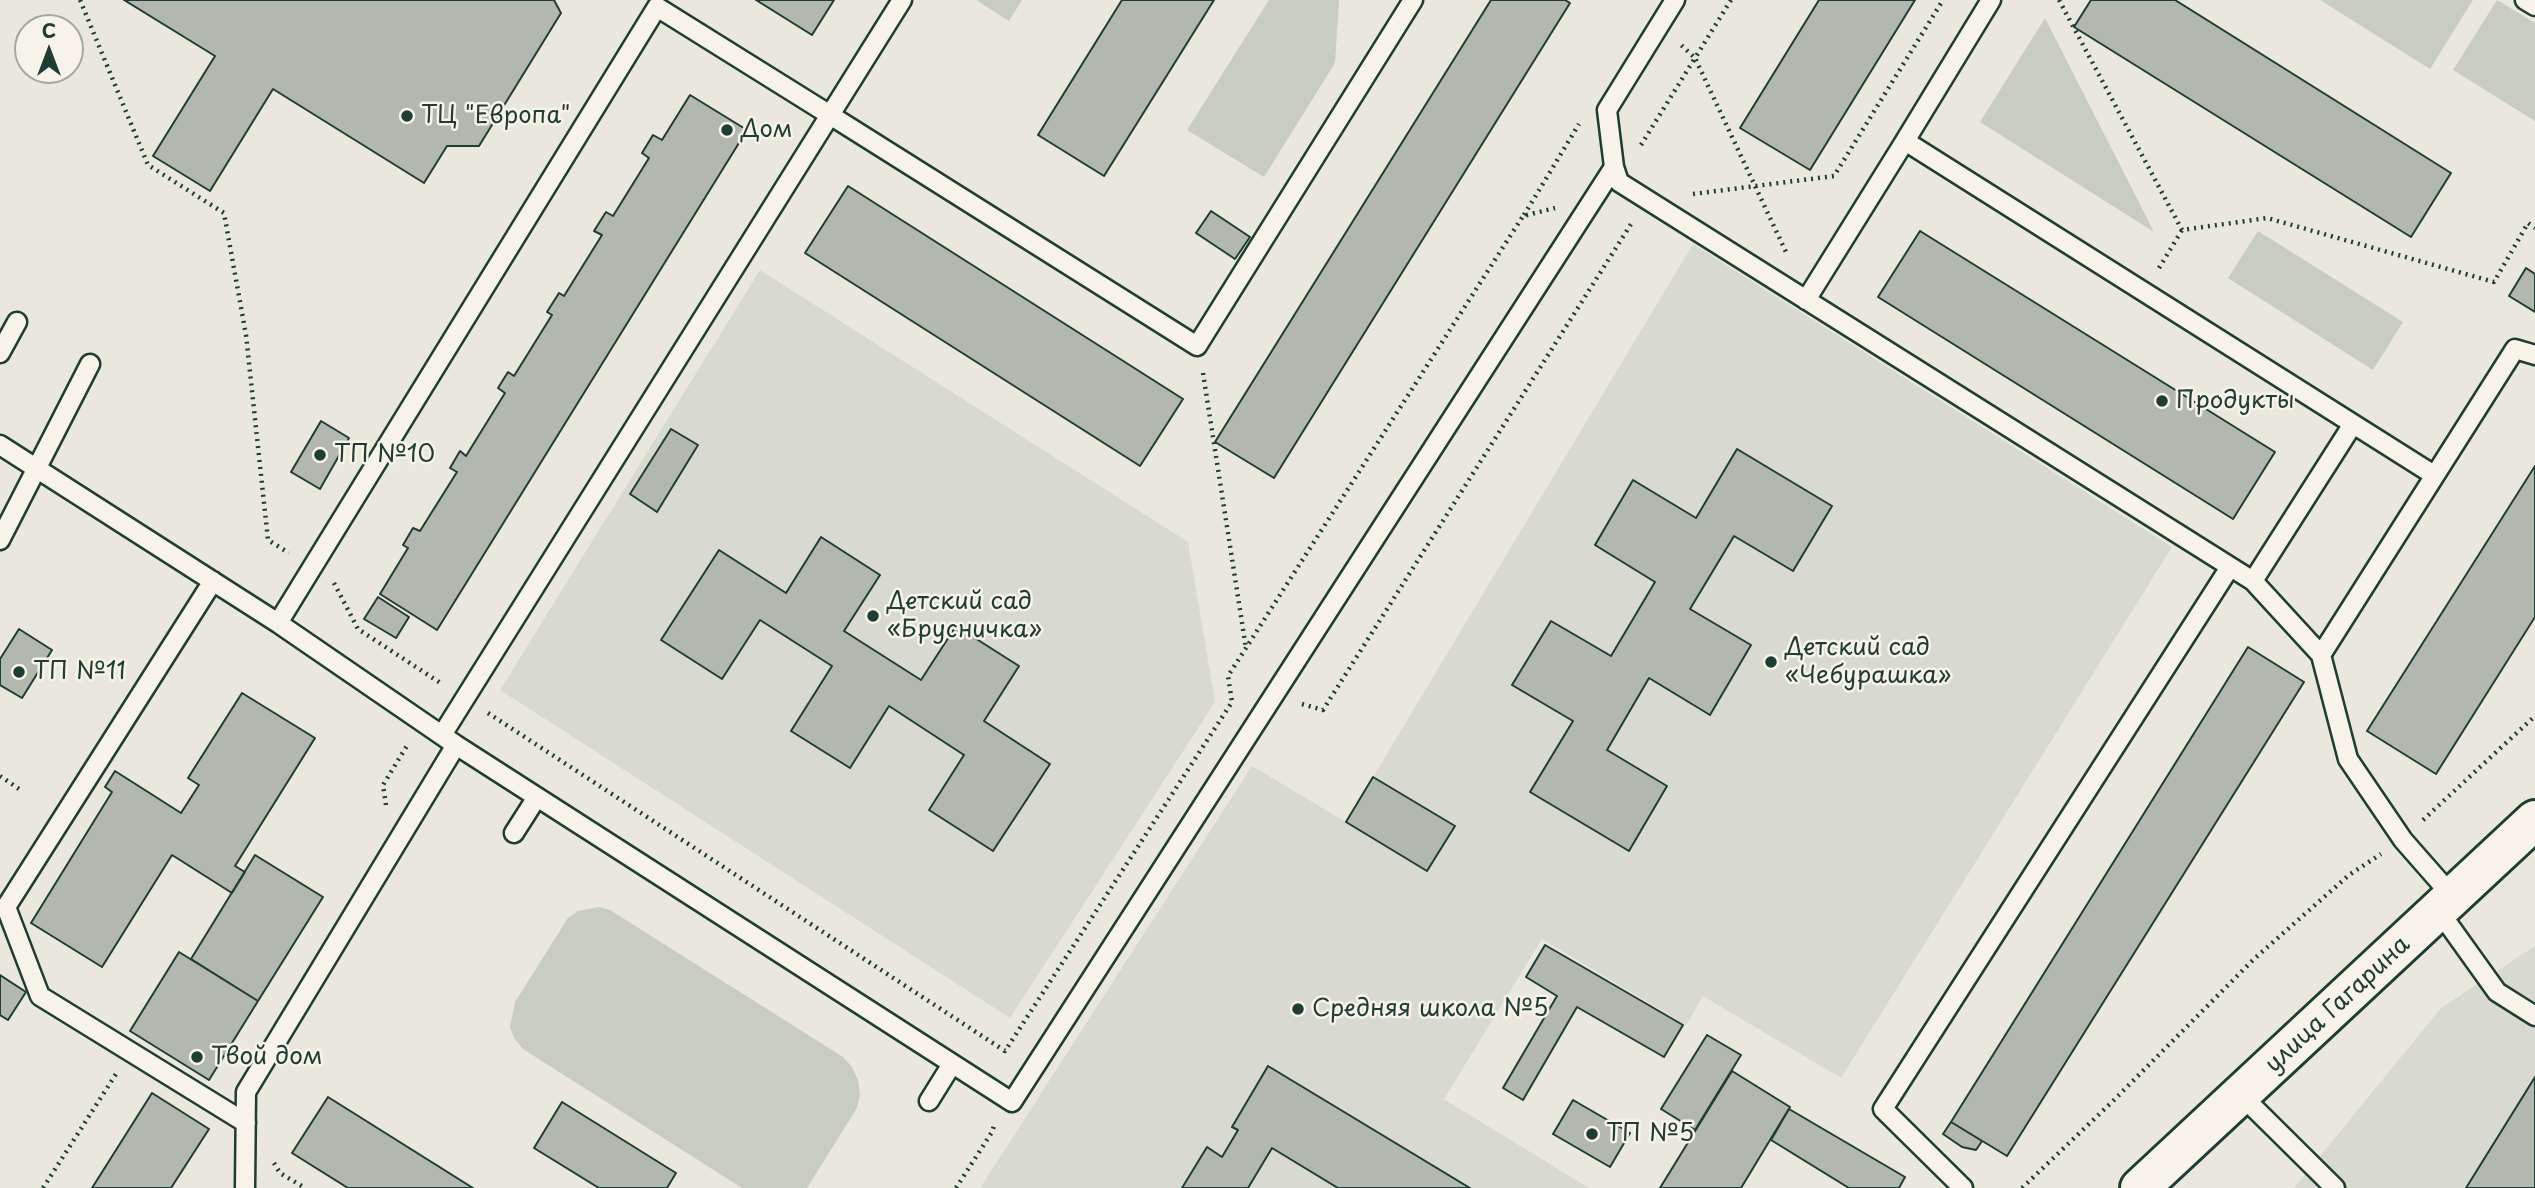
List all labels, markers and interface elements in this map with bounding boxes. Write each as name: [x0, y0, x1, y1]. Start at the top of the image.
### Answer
north arrow: [14, 14, 84, 84]
text: С: [42, 16, 56, 44]
place label: ТЦ "Европа": [421, 102, 570, 130]
marker: ТЦ "Европа": [399, 108, 415, 124]
place label: Дом: [741, 116, 792, 144]
marker: Дом: [719, 122, 735, 138]
place label: Продукты: [2176, 387, 2295, 415]
marker: Продукты: [2154, 393, 2170, 409]
place label: ТП №10: [334, 441, 435, 469]
marker: ТП №10: [312, 447, 328, 463]
place label: Детский сад «Брусничка»: [887, 588, 1042, 644]
marker: Детский сад «Брусничка»: [865, 608, 881, 624]
place label: Детский сад «Чебурашка»: [1785, 634, 1951, 690]
marker: Детский сад «Чебурашка»: [1763, 654, 1779, 670]
place label: ТП №11: [33, 658, 126, 686]
marker: ТП №11: [11, 664, 27, 680]
street label: улица Гагарина: [2260, 931, 2416, 1079]
place label: Средняя школа №5: [1312, 995, 1548, 1023]
marker: Средняя школа №5: [1290, 1001, 1306, 1017]
place label: Твой дом: [211, 1043, 322, 1071]
marker: Твой дом: [189, 1049, 205, 1065]
place label: ТП №5: [1606, 1120, 1694, 1148]
marker: ТП №5: [1584, 1126, 1600, 1142]

